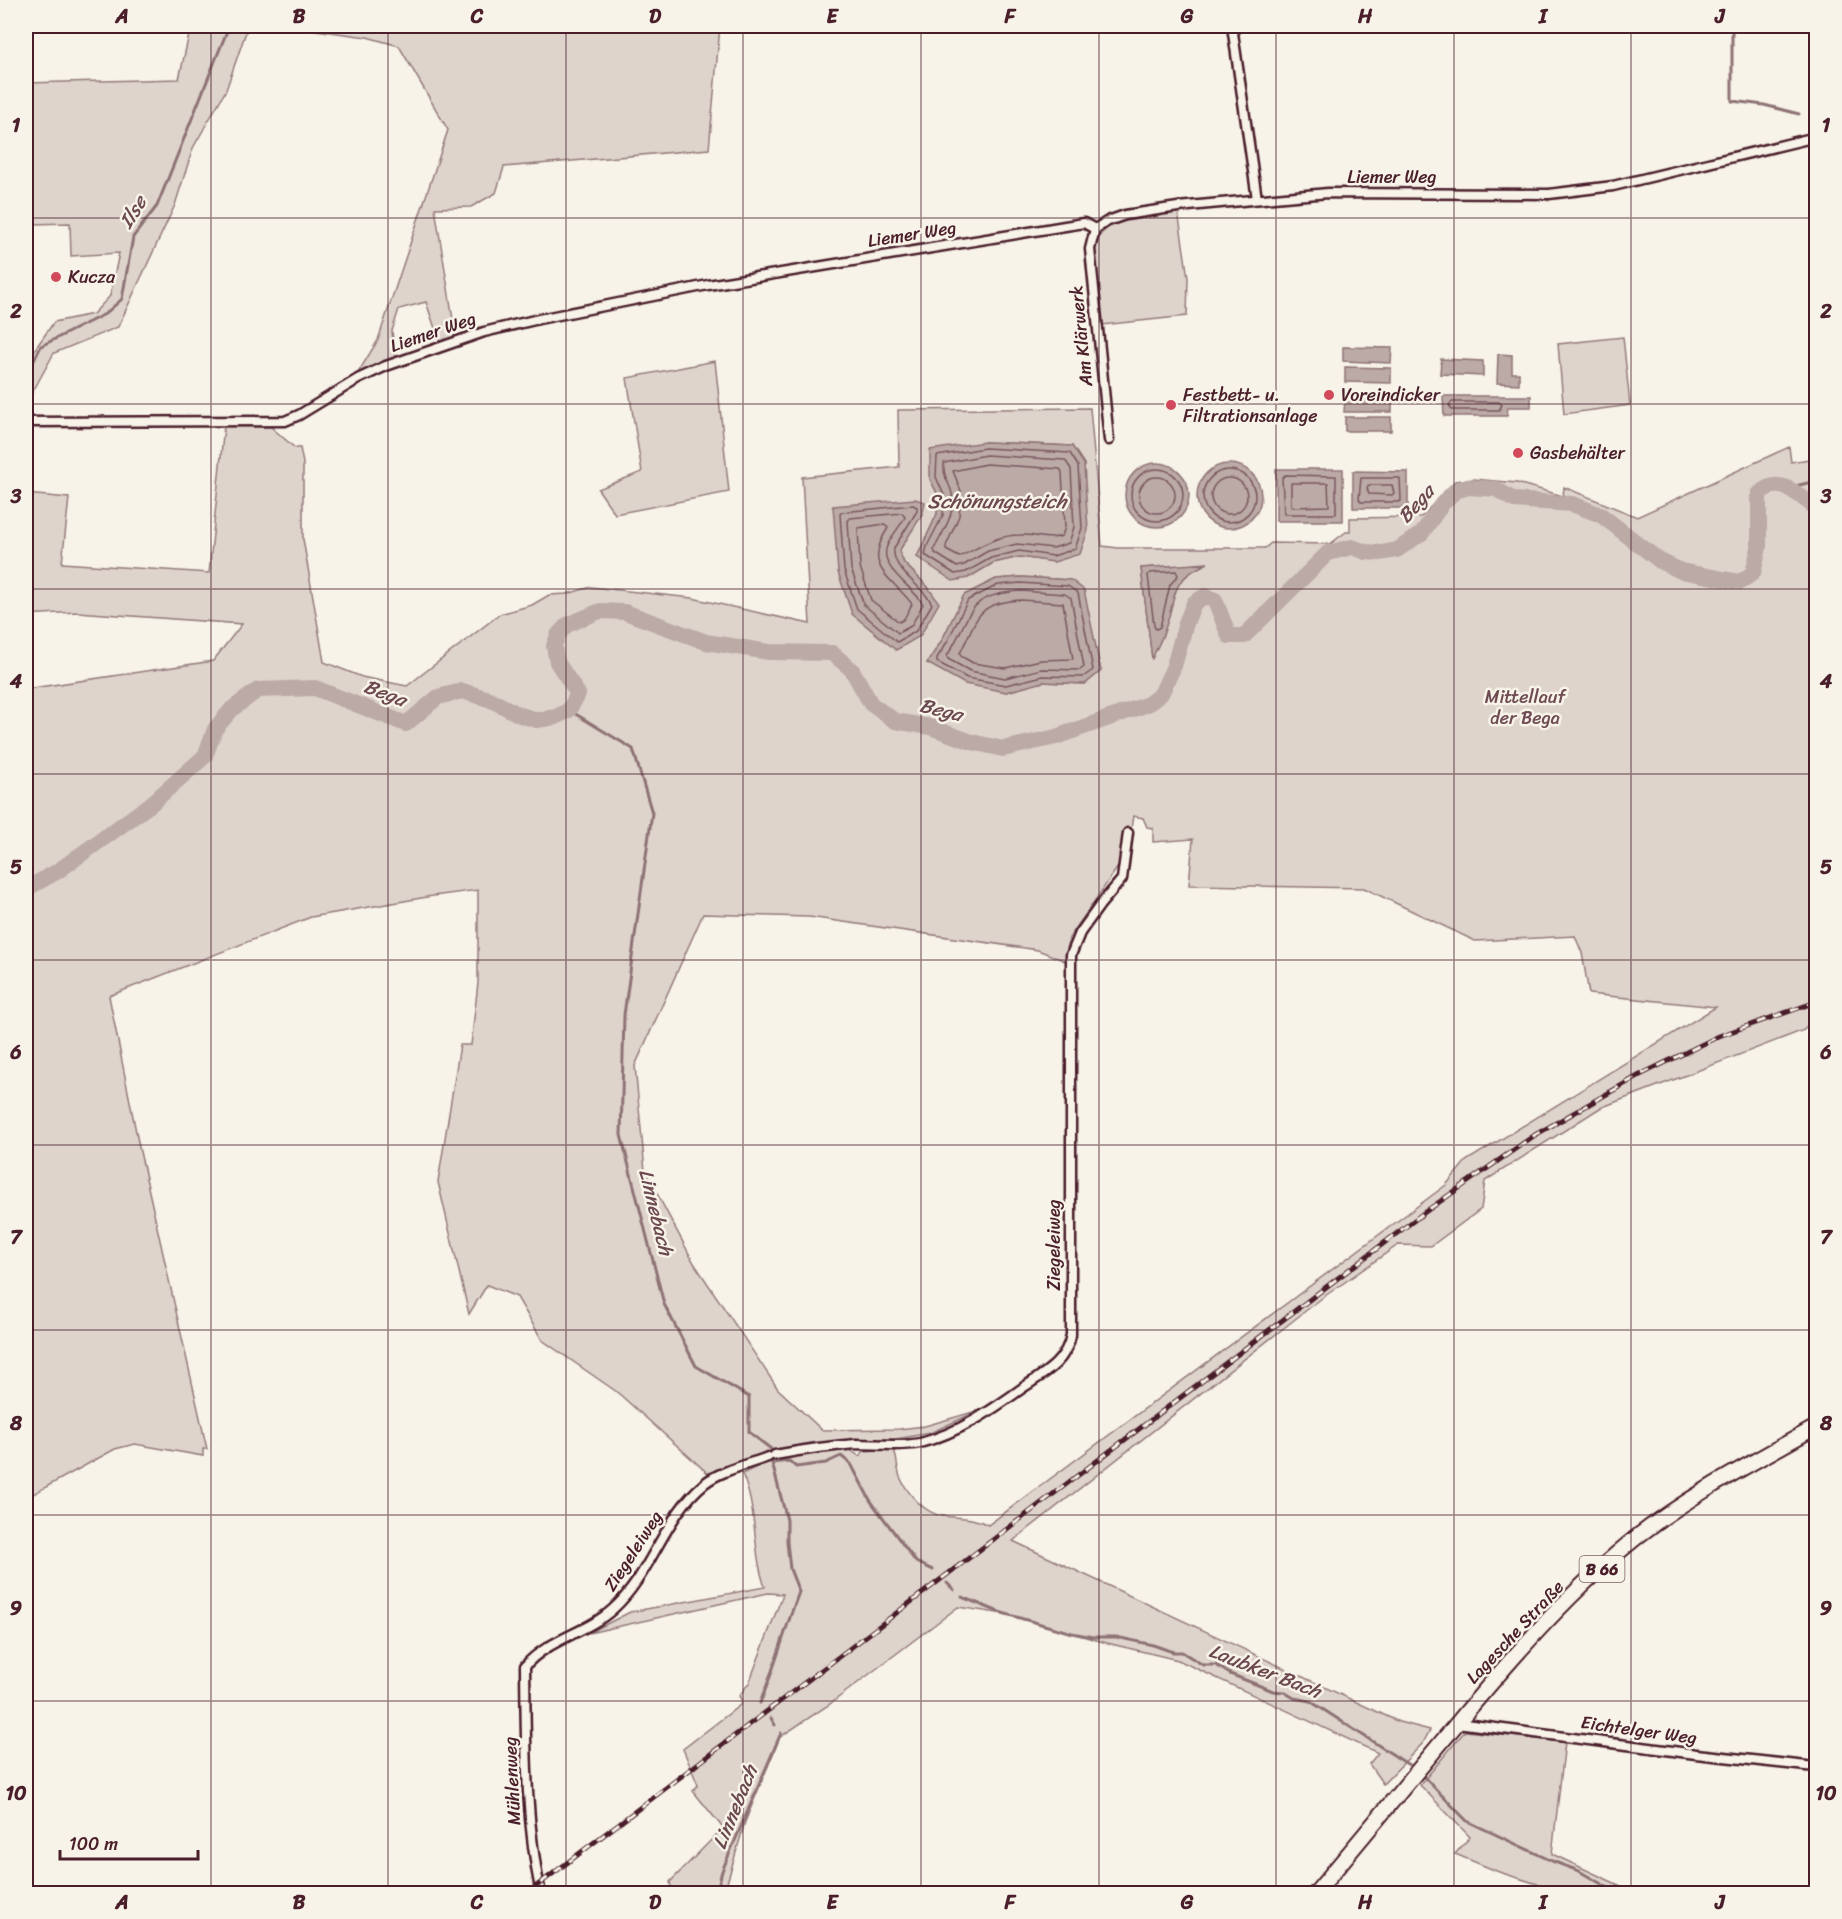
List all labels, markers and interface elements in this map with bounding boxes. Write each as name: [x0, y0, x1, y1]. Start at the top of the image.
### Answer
text: A: [114, 0, 129, 34]
text: B: [293, 0, 306, 34]
text: C: [470, 0, 484, 34]
text: D: [649, 0, 662, 34]
text: E: [826, 0, 839, 34]
text: F: [1004, 0, 1017, 34]
text: G: [1180, 0, 1194, 34]
text: H: [1357, 0, 1373, 34]
text: I: [1538, 0, 1549, 34]
text: J: [1714, 0, 1726, 34]
text: 1: [12, 108, 21, 143]
text: 1: [1822, 108, 1831, 143]
street label: Liemer Weg: [1347, 161, 1437, 193]
water label: Ilse: [109, 187, 158, 236]
street label: Liemer Weg: [865, 211, 959, 257]
place label: Kucza: [68, 261, 116, 293]
marker: Kucza: [49, 270, 63, 284]
street label: Am Klärwerk: [1060, 284, 1102, 389]
text: 2: [9, 294, 22, 329]
text: 2: [1819, 294, 1832, 329]
street label: Liemer Weg: [386, 302, 480, 362]
place label: Festbett- u. Filtrationsanlage: [1183, 379, 1318, 432]
place label: Voreindicker: [1341, 379, 1442, 411]
marker: Voreindicker: [1322, 388, 1336, 402]
marker: Festbett- u. Filtrationsanlage: [1164, 398, 1178, 412]
place label: Gasbehälter: [1530, 437, 1627, 469]
marker: Gasbehälter: [1511, 446, 1525, 460]
water label: Bega: [1389, 474, 1445, 532]
text: 3: [10, 479, 22, 514]
text: 3: [1820, 479, 1832, 514]
water label: Schönungsteich: [928, 484, 1068, 519]
text: 4: [9, 664, 23, 699]
text: 4: [1819, 664, 1833, 699]
water label: Bega: [359, 669, 414, 718]
park label: Mittellauf der Bega: [1485, 681, 1567, 734]
water label: Bega: [916, 688, 969, 733]
text: 5: [10, 850, 22, 885]
text: 5: [1820, 850, 1832, 885]
text: 6: [9, 1035, 22, 1070]
text: 6: [1819, 1035, 1832, 1070]
water label: Linnebach: [628, 1165, 684, 1261]
street label: Ziegeleiweg: [1038, 1199, 1070, 1291]
text: 7: [10, 1220, 23, 1255]
text: 7: [1820, 1220, 1833, 1255]
text: 8: [9, 1406, 23, 1441]
text: 8: [1819, 1406, 1833, 1441]
street label: Ziegeleiweg: [595, 1504, 671, 1598]
road number: B 66: [1580, 1556, 1624, 1582]
street label: Lagesche Straße: [1458, 1572, 1572, 1692]
text: 9: [10, 1591, 22, 1626]
text: 9: [1820, 1591, 1832, 1626]
water label: Laubker Bach: [1204, 1634, 1329, 1709]
street label: Eichtelger Weg: [1579, 1706, 1699, 1754]
street label: Mühlenweg: [494, 1736, 530, 1826]
water label: Linnebach: [702, 1757, 769, 1854]
text: 10: [5, 1776, 27, 1811]
text: 10: [1815, 1776, 1837, 1811]
scale bar: [60, 1823, 198, 1861]
text: 100 m: [69, 1828, 118, 1860]
text: A: [114, 1885, 129, 1919]
text: B: [293, 1885, 306, 1919]
text: C: [470, 1885, 484, 1919]
text: D: [649, 1885, 662, 1919]
text: E: [826, 1885, 839, 1919]
text: F: [1004, 1885, 1017, 1919]
text: G: [1180, 1885, 1194, 1919]
text: H: [1357, 1885, 1373, 1919]
text: I: [1538, 1885, 1549, 1919]
text: J: [1714, 1885, 1726, 1919]

